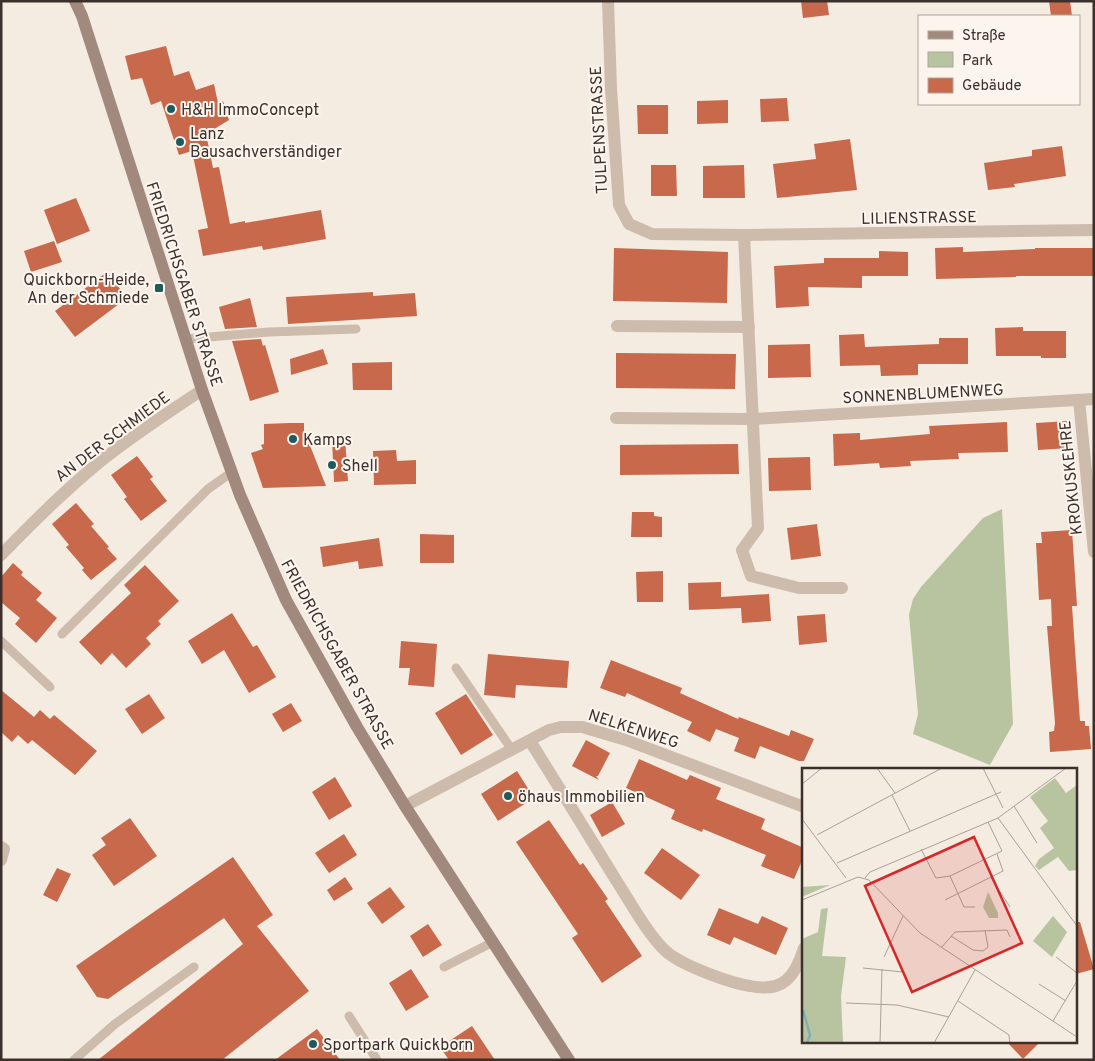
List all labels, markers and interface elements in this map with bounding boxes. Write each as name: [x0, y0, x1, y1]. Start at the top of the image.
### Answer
legend: [918, 15, 1080, 105]
text: Straße: [962, 27, 1006, 46]
text: Park: [962, 52, 993, 71]
street label: TULPENSTRASSE: [587, 65, 613, 194]
text: Gebäude: [962, 77, 1022, 96]
place label: H&H ImmoConcept: [181, 101, 319, 121]
marker: H&H ImmoConcept: [165, 103, 177, 115]
place label: Lanz Bausachverständiger: [190, 125, 342, 163]
marker: Lanz Bausachverständiger: [174, 136, 186, 148]
street label: FRIEDRICHSGABER STRASSE: [140, 180, 226, 390]
street label: LILIENSTRASSE: [861, 208, 977, 230]
place label: Quickborn-Heide, An der Schmiede: [23, 271, 149, 309]
marker: Quickborn-Heide, An der Schmiede: [153, 282, 165, 294]
street label: SONNENBLUMENWEG: [842, 381, 1004, 409]
street label: AN DER SCHMIEDE: [52, 388, 175, 487]
street label: KROKUSKEHRE: [1056, 420, 1088, 536]
place label: Kamps: [303, 431, 352, 451]
marker: Kamps: [287, 433, 299, 445]
place label: Shell: [342, 457, 378, 477]
marker: Shell: [326, 459, 338, 471]
street label: FRIEDRICHSGABER STRASSE: [276, 556, 397, 753]
street label: NELKENWEG: [585, 706, 681, 754]
inset map: [802, 768, 1078, 1044]
place label: öhaus Immobilien: [518, 788, 645, 808]
marker: öhaus Immobilien: [502, 790, 514, 802]
place label: Sportpark Quickborn: [323, 1036, 473, 1056]
marker: Sportpark Quickborn: [307, 1038, 319, 1050]

